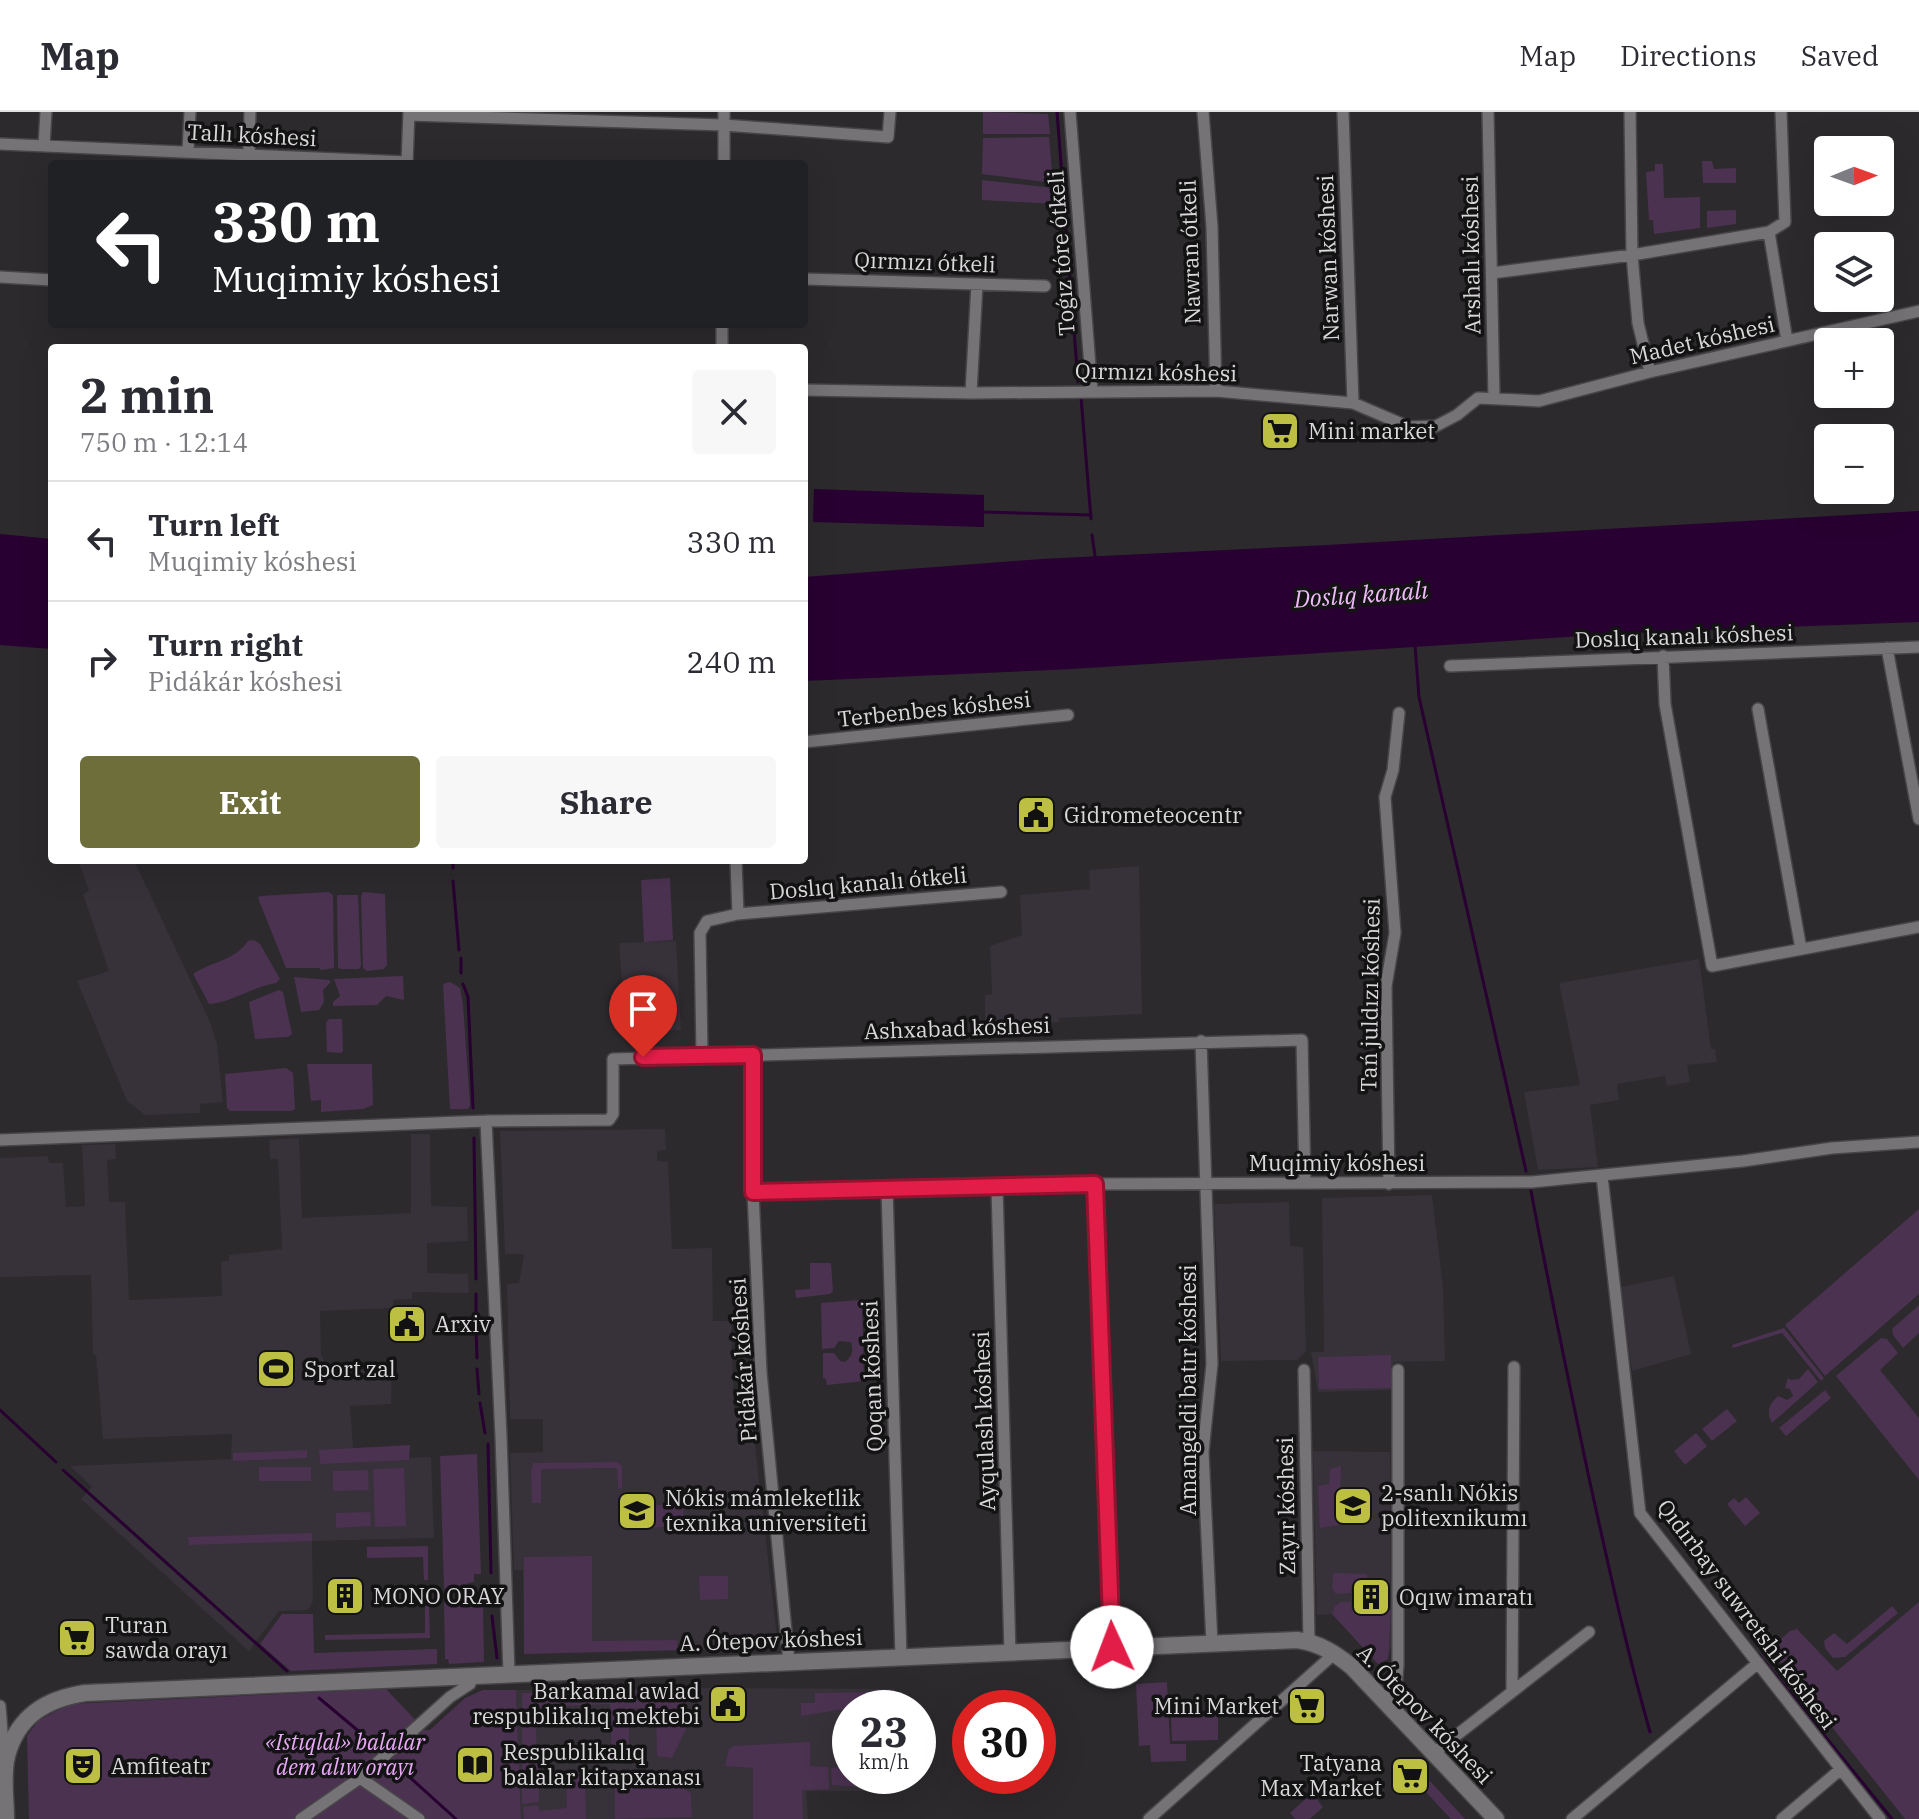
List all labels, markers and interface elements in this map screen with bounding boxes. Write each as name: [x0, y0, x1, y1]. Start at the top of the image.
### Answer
text: Map: [40, 31, 120, 80]
text: Map: [1519, 37, 1576, 74]
text: Directions: [1620, 37, 1757, 74]
text: Saved: [1801, 37, 1879, 74]
street label: Tallı kóshesi: [187, 117, 318, 152]
north arrow: [1814, 136, 1894, 216]
map controls: [1814, 136, 1894, 504]
street label: Toǵız tóre ótkeli: [1040, 169, 1081, 337]
street label: Narwan kóshesi: [1310, 174, 1345, 342]
street label: Arshalı kóshesi: [1455, 175, 1486, 335]
street label: Nawran ótkeli: [1172, 179, 1207, 325]
text: 330 m: [212, 185, 380, 257]
icon: left: [80, 192, 184, 296]
button: layers: [1814, 232, 1894, 312]
street label: Qırmızı ótkeli: [854, 245, 996, 278]
text: Muqimiy kóshesi: [212, 255, 501, 302]
street label: Madet kóshesi: [1626, 309, 1777, 370]
button: +: [1814, 328, 1894, 408]
street label: Qırmızı kóshesi: [1075, 356, 1238, 387]
text: 2 min: [80, 364, 214, 426]
button: close: [692, 370, 776, 454]
supermarket icon: Mini market: [1259, 410, 1301, 452]
place label: Mini market: [1308, 416, 1435, 445]
button: −: [1814, 424, 1894, 504]
text: 750 m · 12:14: [80, 425, 248, 459]
text: Turn left: [148, 505, 280, 544]
icon: left: [80, 519, 124, 563]
text: 330 m: [686, 522, 776, 561]
text: Muqimiy kóshesi: [148, 544, 357, 578]
water label: Doslıq kanalı: [1292, 573, 1429, 615]
street label: Doslıq kanalı kóshesi: [1574, 617, 1794, 654]
text: Turn right: [148, 625, 303, 664]
icon: right: [80, 639, 124, 683]
text: 240 m: [686, 642, 776, 681]
text: Pidákár kóshesi: [148, 664, 343, 698]
street label: Terbenbes kóshesi: [836, 684, 1032, 733]
button: Exit: [80, 756, 420, 848]
button: Share: [436, 756, 776, 848]
public building icon: Gidrometeocentr: [1015, 794, 1057, 836]
place label: Gidrometeocentr: [1064, 800, 1242, 829]
street label: Doslıq kanalı ótkeli: [768, 859, 968, 906]
street label: Tań juldızı kóshesi: [1353, 898, 1386, 1092]
pin: [609, 975, 677, 1057]
icon: arrive: [621, 987, 665, 1031]
street label: Ashxabad kóshesi: [863, 1010, 1051, 1045]
street label: Muqimiy kóshesi: [1249, 1148, 1425, 1177]
street label: Amangeldi batır kóshesi: [1173, 1264, 1202, 1516]
street label: Pidákár kóshesi: [722, 1277, 763, 1443]
street label: Qoqan kóshesi: [854, 1300, 889, 1452]
public building icon: Arxiv: [386, 1303, 428, 1345]
place label: Arxiv: [435, 1309, 491, 1338]
street label: Ayqulash kóshesi: [966, 1330, 1001, 1512]
sports icon: Sport zal: [255, 1348, 297, 1390]
place label: Sport zal: [304, 1354, 396, 1383]
street label: Zayır kóshesi: [1270, 1437, 1301, 1575]
place label: 2-sanlı Nókis politexnikumı: [1381, 1478, 1528, 1532]
place label: Nókis mámleketlik texnika universiteti: [665, 1483, 867, 1537]
school or university icon: 2-sanlı Nókis politexnikumı: [1332, 1485, 1374, 1527]
school or university icon: Nókis mámleketlik texnika universiteti: [616, 1490, 658, 1532]
street label: Qıdırbay suwretshi kóshesi: [1651, 1493, 1844, 1735]
building icon: MONO ORAY: [324, 1575, 366, 1617]
building icon: Oqıw imaratı: [1350, 1576, 1392, 1618]
place label: MONO ORAY: [373, 1581, 505, 1610]
place label: Oqıw imaratı: [1399, 1582, 1533, 1611]
position arrow: [1070, 1605, 1154, 1689]
place label: Turan sawda orayı: [105, 1610, 228, 1664]
supermarket icon: Turan sawda orayı: [56, 1617, 98, 1659]
street label: A. Ótepov kóshesi: [679, 1622, 863, 1657]
street label: A. Ótepov kóshesi: [1351, 1638, 1500, 1790]
place label: Barkamal awlad respublikalıq mektebi: [472, 1676, 700, 1730]
public building icon: Barkamal awlad respublikalıq mektebi: [707, 1683, 749, 1725]
supermarket icon: Mini Market: [1286, 1685, 1328, 1727]
speed limit sign: 30: [952, 1690, 1056, 1794]
place label: Mini Market: [1154, 1691, 1279, 1720]
text: 23: [860, 1706, 908, 1758]
park label: «Istıqlal» balalar dem alıw orayı: [265, 1727, 426, 1781]
place label: Respublikalıq balalar kitapxanası: [503, 1737, 701, 1791]
library icon: Respublikalıq balalar kitapxanası: [454, 1744, 496, 1786]
theatre icon: Amfiteatr: [62, 1745, 104, 1787]
text: km/h: [859, 1748, 909, 1775]
place label: Tatyana Max Market: [1260, 1748, 1382, 1802]
place label: Amfiteatr: [111, 1751, 210, 1780]
supermarket icon: Tatyana Max Market: [1389, 1755, 1431, 1797]

